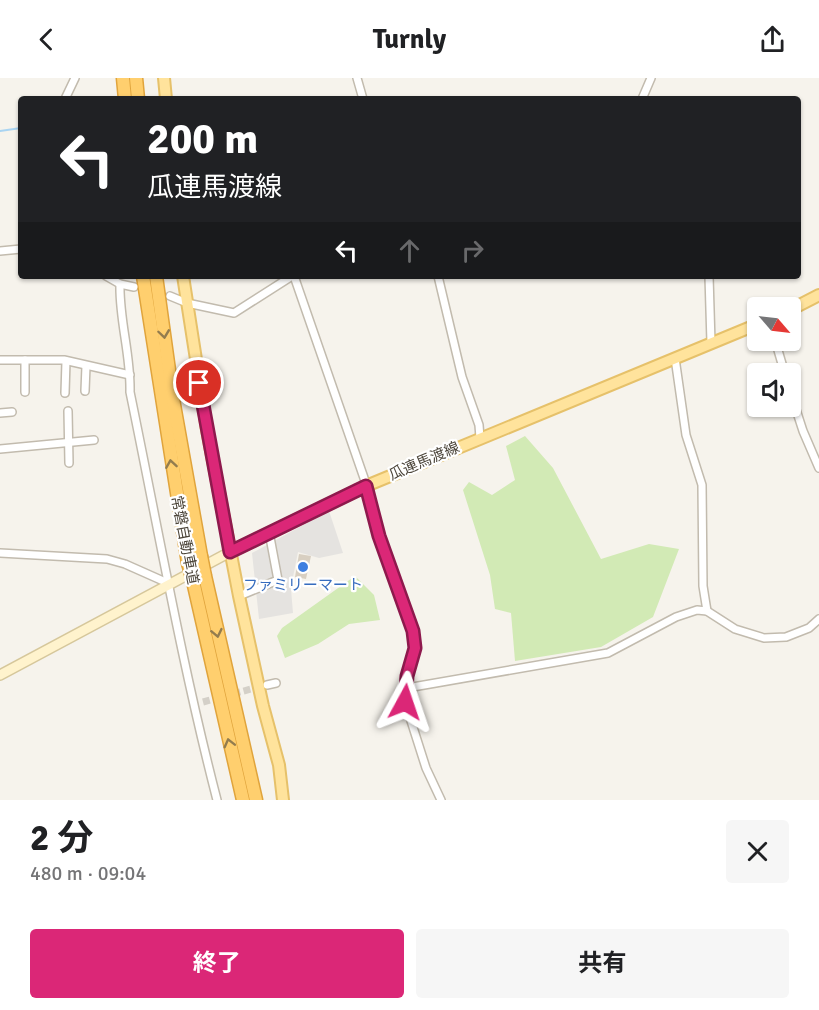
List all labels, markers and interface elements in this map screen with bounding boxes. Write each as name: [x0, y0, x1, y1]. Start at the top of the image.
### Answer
icon: back: [30, 23, 63, 56]
text: Turnly: [373, 23, 446, 56]
icon: share: [756, 23, 789, 56]
text: 200 m: [147, 114, 258, 165]
icon: left: [48, 120, 126, 198]
text: 瓜連馬渡線: [147, 171, 282, 204]
icon: left: [330, 234, 363, 267]
icon: ahead: [393, 234, 426, 267]
icon: right: [456, 234, 489, 267]
north arrow: [747, 297, 801, 351]
map controls: [747, 297, 801, 417]
one-way arrow: [157, 329, 169, 339]
pin: [173, 357, 224, 408]
button: sound: [747, 363, 801, 417]
icon: arrive: [182, 366, 215, 399]
street label: 瓜連馬渡線: [386, 438, 462, 484]
one-way arrow: [165, 460, 177, 469]
street label: 常磐自動車道: [168, 494, 202, 586]
marker: ファミリーマート: [296, 560, 310, 574]
place label: ファミリーマート: [243, 576, 363, 594]
one-way arrow: [210, 628, 223, 638]
position arrow: [373, 670, 437, 734]
one-way arrow: [224, 738, 236, 749]
text: 2 分: [30, 816, 93, 861]
button: close: [726, 820, 789, 883]
text: 480 m · 09:04: [30, 861, 146, 886]
button: 終了: [30, 929, 404, 998]
button: 共有: [416, 929, 789, 998]

